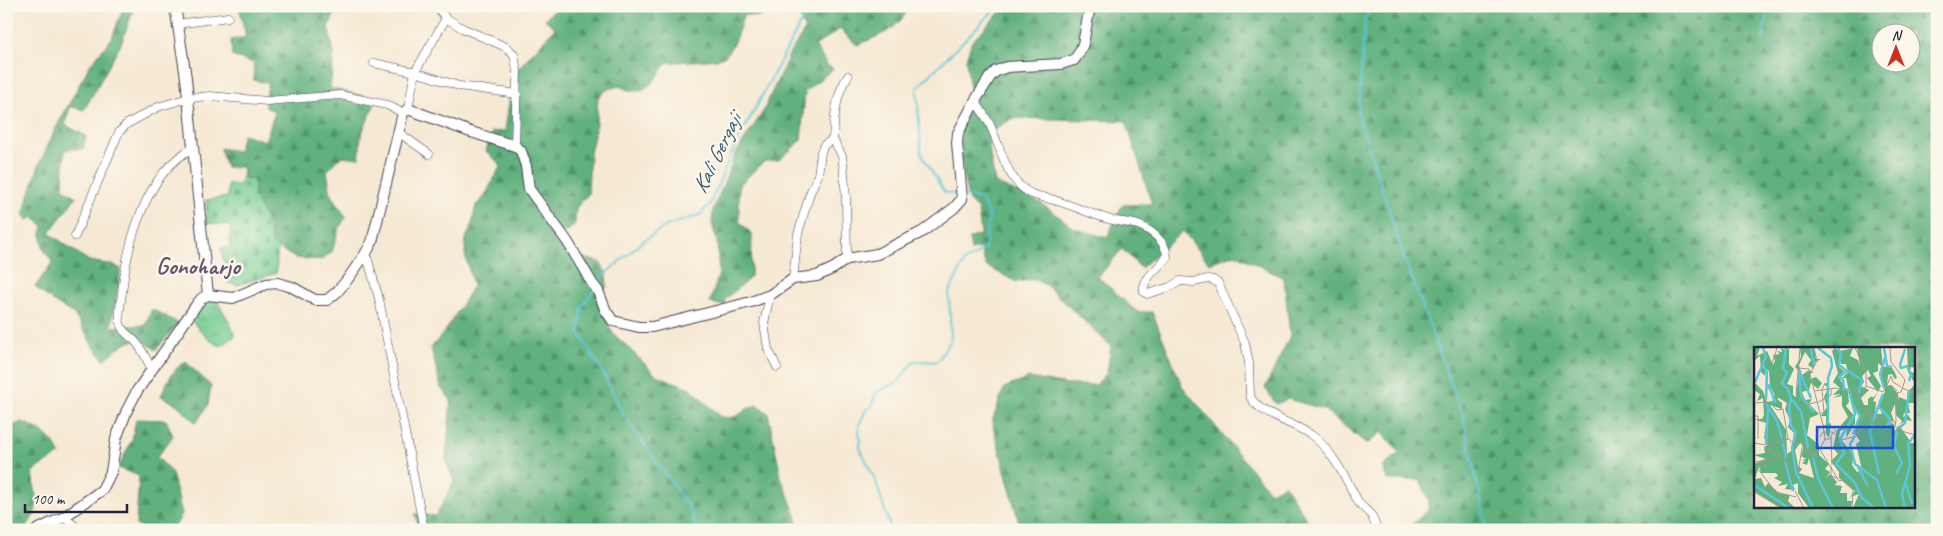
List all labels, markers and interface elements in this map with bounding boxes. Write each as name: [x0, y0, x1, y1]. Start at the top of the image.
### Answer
north arrow: [1870, 22, 1920, 72]
text: N: [1892, 27, 1903, 44]
water label: Kali Gergaji: [686, 105, 750, 198]
district label: Gonoharjo: [156, 251, 242, 281]
inset map: [1754, 347, 1916, 508]
scale bar: [25, 481, 128, 513]
text: 100 m: [32, 490, 66, 509]

